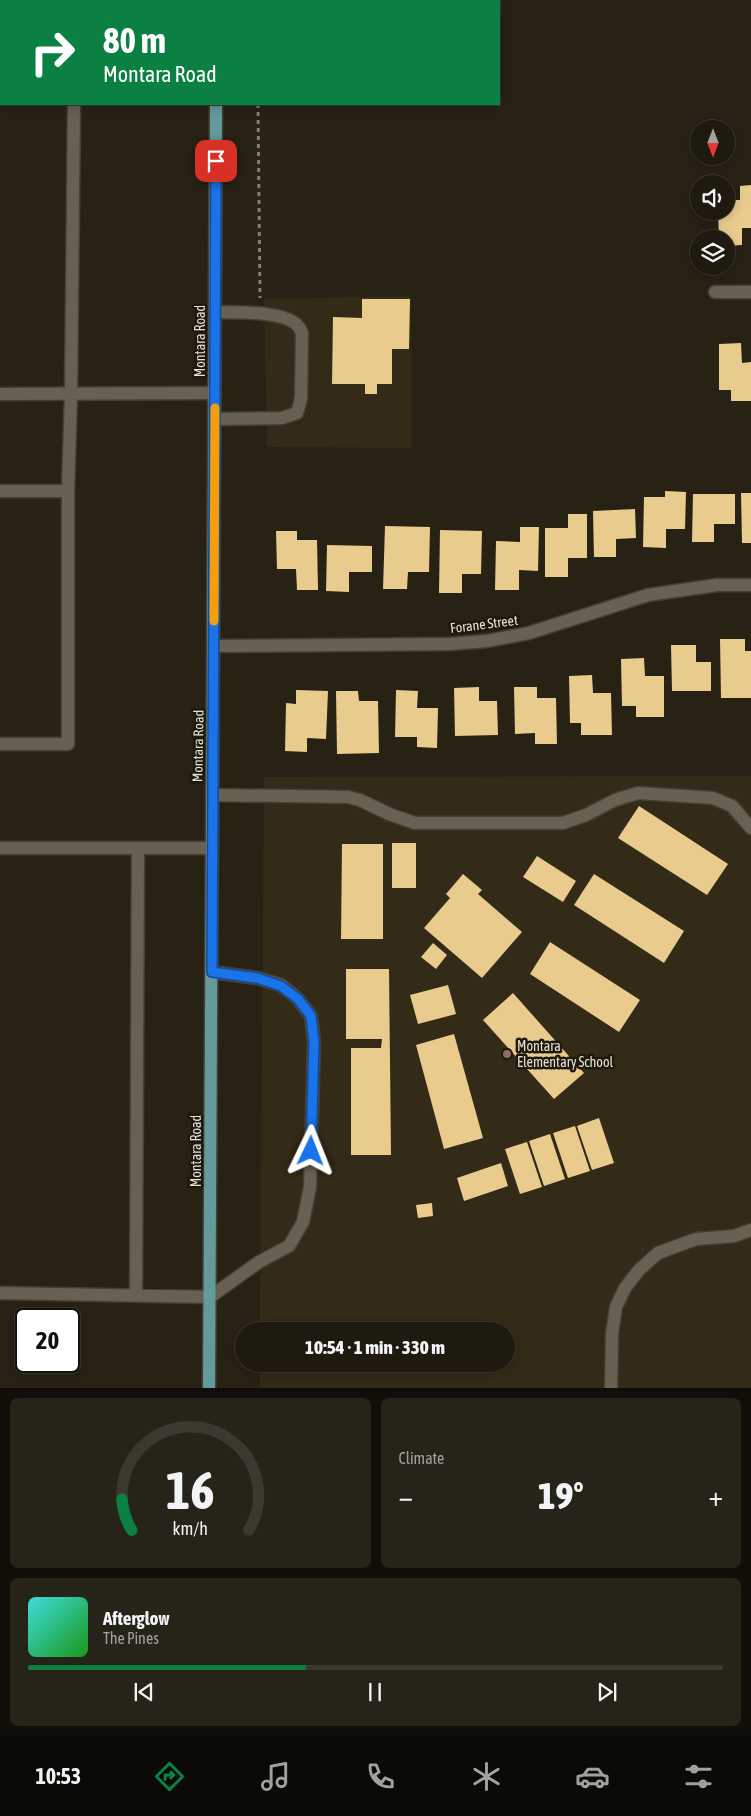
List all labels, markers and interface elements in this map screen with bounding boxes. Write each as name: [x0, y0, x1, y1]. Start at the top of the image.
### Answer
icon: right: [20, 20, 85, 85]
text: 80 m: [103, 20, 166, 60]
text: Montara Road: [103, 61, 217, 87]
north arrow: [690, 120, 735, 165]
map controls: [690, 120, 735, 275]
pin: [195, 140, 237, 182]
icon: arrive: [202, 147, 230, 175]
button: sound: [690, 175, 735, 220]
button: layers: [690, 230, 735, 275]
street label: Montara Road: [192, 305, 208, 377]
street label: Forane Street: [449, 612, 519, 636]
street label: Montara Road: [189, 710, 207, 782]
place label: Montara Elementary School: [517, 1038, 613, 1070]
marker: Montara Elementary School: [501, 1048, 513, 1060]
street label: Montara Road: [188, 1115, 204, 1187]
position arrow: [284, 1124, 336, 1176]
speed limit sign: 20: [15, 1308, 80, 1373]
text: 10:54 · 1 min · 330 m: [305, 1336, 445, 1358]
text: Climate: [399, 1449, 444, 1467]
text: 16: [166, 1460, 215, 1520]
text: 19°: [538, 1474, 584, 1517]
text: −: [399, 1480, 413, 1512]
text: +: [708, 1480, 723, 1512]
text: km/h: [173, 1518, 208, 1539]
text: Afterglow: [103, 1607, 170, 1629]
text: The Pines: [103, 1629, 159, 1647]
icon: previous: [130, 1678, 158, 1706]
icon: pause: [361, 1678, 389, 1706]
icon: next: [593, 1678, 621, 1706]
icon: directions: [152, 1759, 187, 1794]
icon: music: [258, 1759, 293, 1794]
icon: phone: [363, 1759, 398, 1794]
icon: climate: [469, 1759, 504, 1794]
icon: car: [575, 1759, 610, 1794]
icon: filters: [681, 1759, 716, 1794]
text: 10:53: [35, 1763, 81, 1789]

